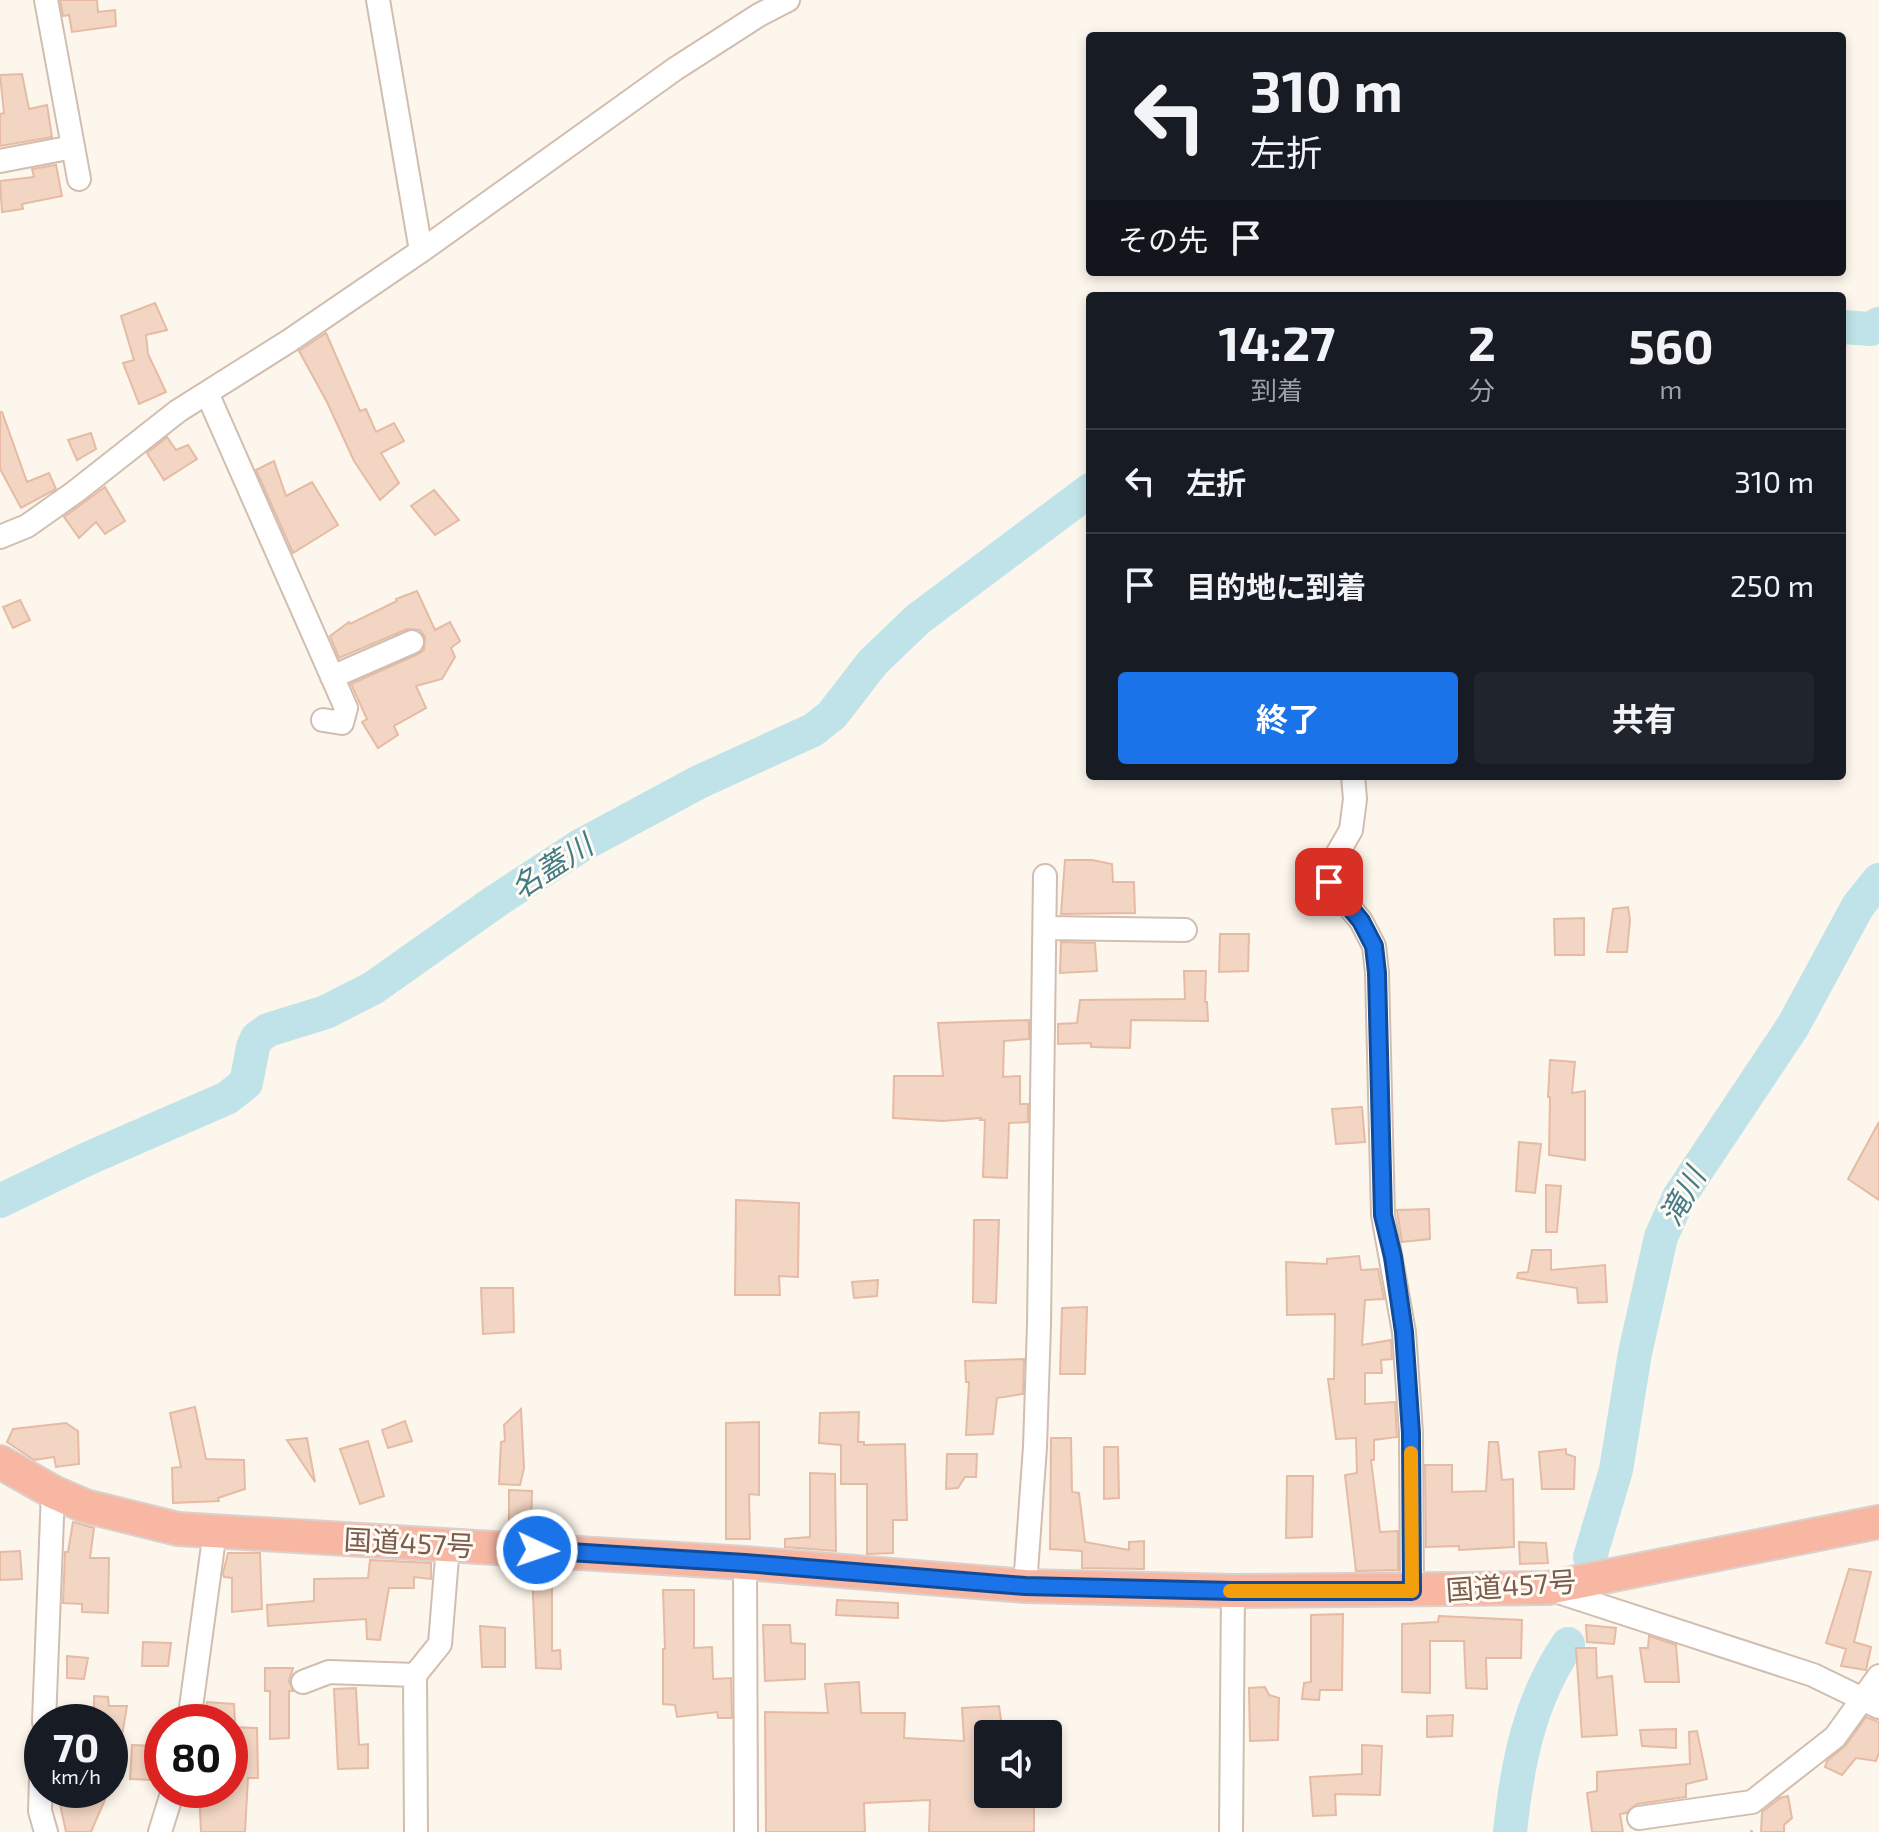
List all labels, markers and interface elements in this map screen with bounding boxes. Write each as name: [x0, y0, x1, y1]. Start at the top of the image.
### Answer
text: 310 m: [1250, 56, 1403, 123]
icon: left: [1118, 64, 1222, 168]
text: 左折: [1250, 130, 1322, 173]
icon: arrive: [1224, 216, 1268, 260]
text: その先: [1118, 221, 1208, 257]
text: 14:27: [1219, 313, 1335, 371]
text: 2: [1468, 313, 1496, 371]
text: 560: [1628, 316, 1713, 374]
text: m: [1659, 373, 1682, 404]
text: 到着: [1251, 374, 1303, 405]
text: 分: [1469, 374, 1495, 405]
icon: left: [1118, 459, 1162, 503]
text: 310 m: [1734, 463, 1814, 499]
text: 左折: [1186, 464, 1246, 500]
icon: arrive: [1118, 563, 1162, 607]
text: 250 m: [1730, 567, 1814, 603]
text: 目的地に到着: [1186, 568, 1366, 604]
button: 終了: [1118, 672, 1458, 764]
button: 共有: [1474, 672, 1814, 764]
water label: 名蓋川: [503, 824, 601, 905]
pin: [1295, 848, 1363, 916]
icon: arrive: [1307, 860, 1351, 904]
water label: 滝川: [1651, 1158, 1713, 1231]
position arrow: [495, 1508, 579, 1592]
street label: 国道457号: [343, 1522, 475, 1562]
street label: 国道457号: [1445, 1563, 1577, 1607]
speed limit sign: 80: [144, 1704, 248, 1808]
map controls: [974, 1720, 1062, 1808]
button: sound: [974, 1720, 1062, 1808]
text: 70: [53, 1722, 99, 1770]
text: km/h: [51, 1764, 101, 1788]

